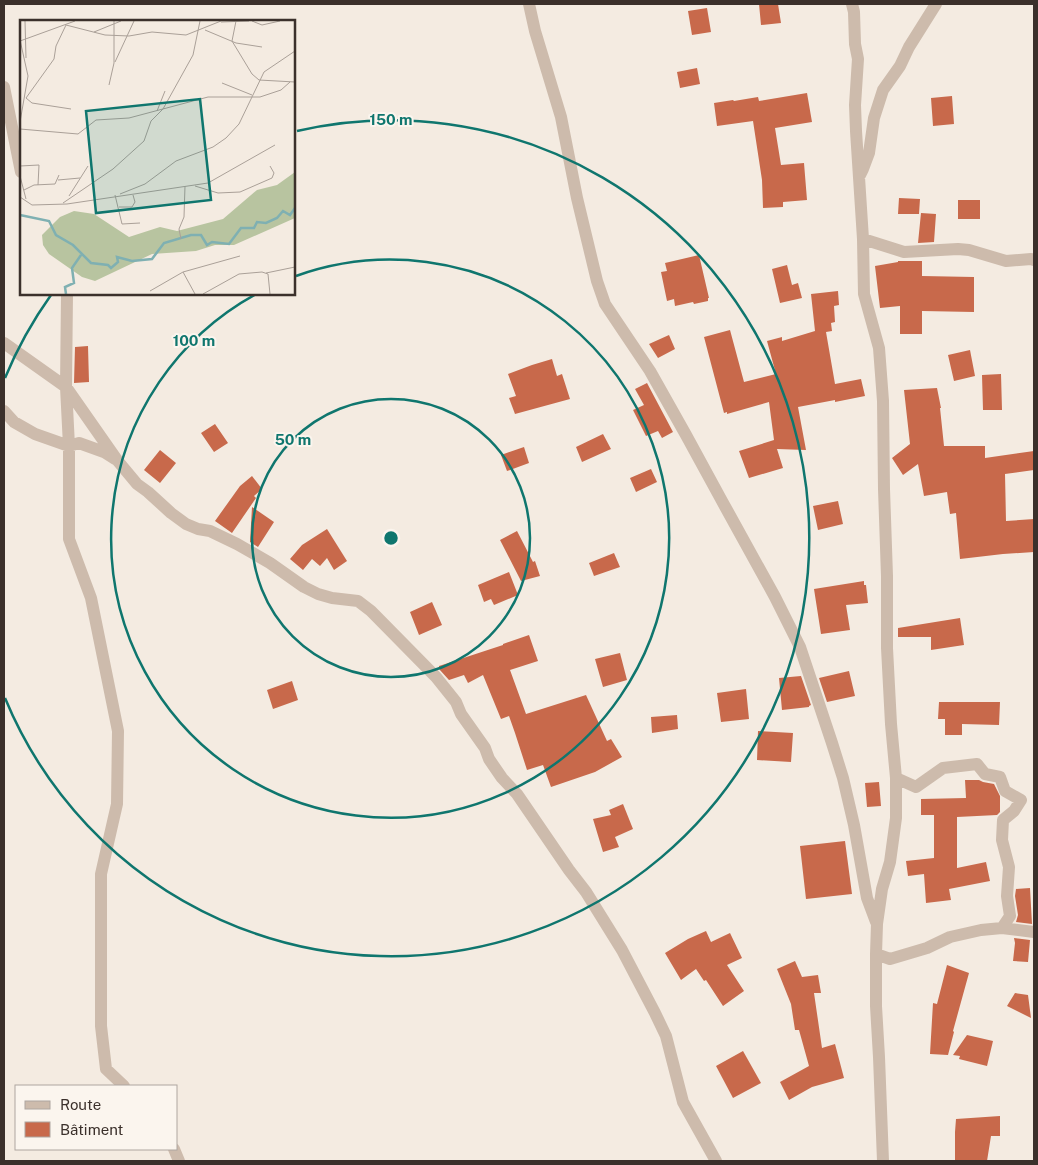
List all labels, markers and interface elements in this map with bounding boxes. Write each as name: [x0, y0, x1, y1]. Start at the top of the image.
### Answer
inset map: [20, 20, 295, 295]
text: 150 m: [369, 111, 413, 128]
text: 100 m: [173, 332, 215, 349]
text: 50 m: [275, 431, 311, 448]
centre of rings: [382, 529, 400, 547]
legend: [15, 1085, 178, 1150]
text: Route: [60, 1096, 101, 1113]
text: Bâtiment: [60, 1121, 123, 1138]

